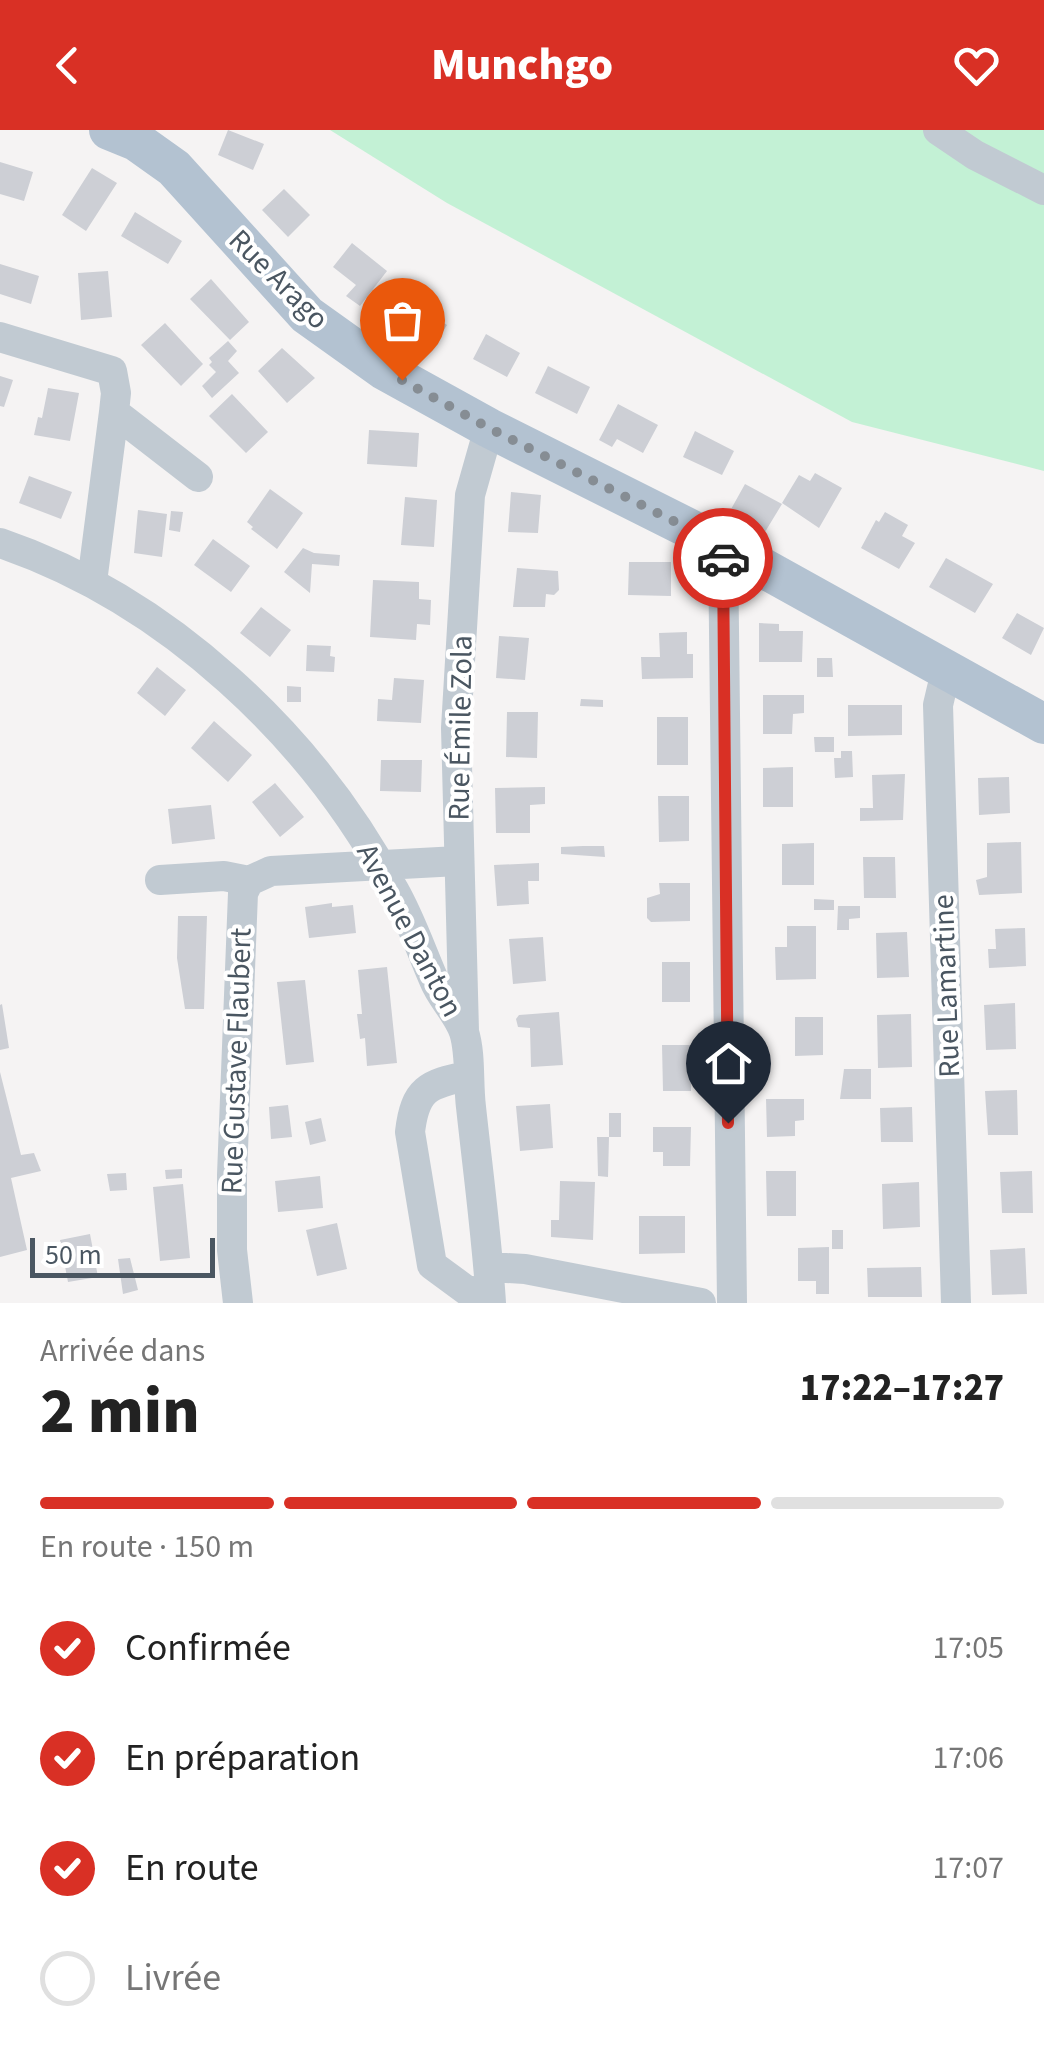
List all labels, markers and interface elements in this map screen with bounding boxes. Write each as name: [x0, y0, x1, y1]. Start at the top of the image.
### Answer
text: Munchgo: [431, 33, 613, 97]
icon: back: [40, 38, 95, 93]
icon: heart: [949, 38, 1004, 93]
street label: Rue Arago: [219, 219, 339, 339]
pin: [360, 278, 445, 381]
icon: bag: [375, 293, 430, 348]
courier: [673, 508, 773, 608]
icon: car: [696, 531, 751, 586]
street label: Rue Émile Zola: [437, 635, 484, 821]
street label: Avenue Danton: [346, 836, 473, 1025]
street label: Rue Lamartine: [922, 894, 971, 1078]
street label: Rue Gustave Flaubert: [210, 927, 263, 1195]
pin: [686, 1021, 771, 1124]
icon: home: [701, 1036, 756, 1091]
scale bar: [30, 1233, 215, 1278]
text: 50 m: [45, 1235, 102, 1275]
text: Arrivée dans: [40, 1328, 205, 1374]
text: 17:22–17:27: [800, 1361, 1004, 1415]
text: 2 min: [40, 1365, 200, 1458]
text: En route · 150 m: [40, 1524, 254, 1570]
icon: check: [40, 1621, 95, 1676]
text: Confirmée: [125, 1621, 291, 1675]
text: 17:05: [932, 1625, 1004, 1671]
icon: check: [40, 1731, 95, 1786]
text: En préparation: [125, 1731, 360, 1785]
text: 17:06: [932, 1735, 1004, 1781]
icon: check: [40, 1841, 95, 1896]
text: En route: [125, 1841, 259, 1895]
text: 17:07: [932, 1845, 1004, 1891]
text: Livrée: [125, 1951, 221, 2005]

